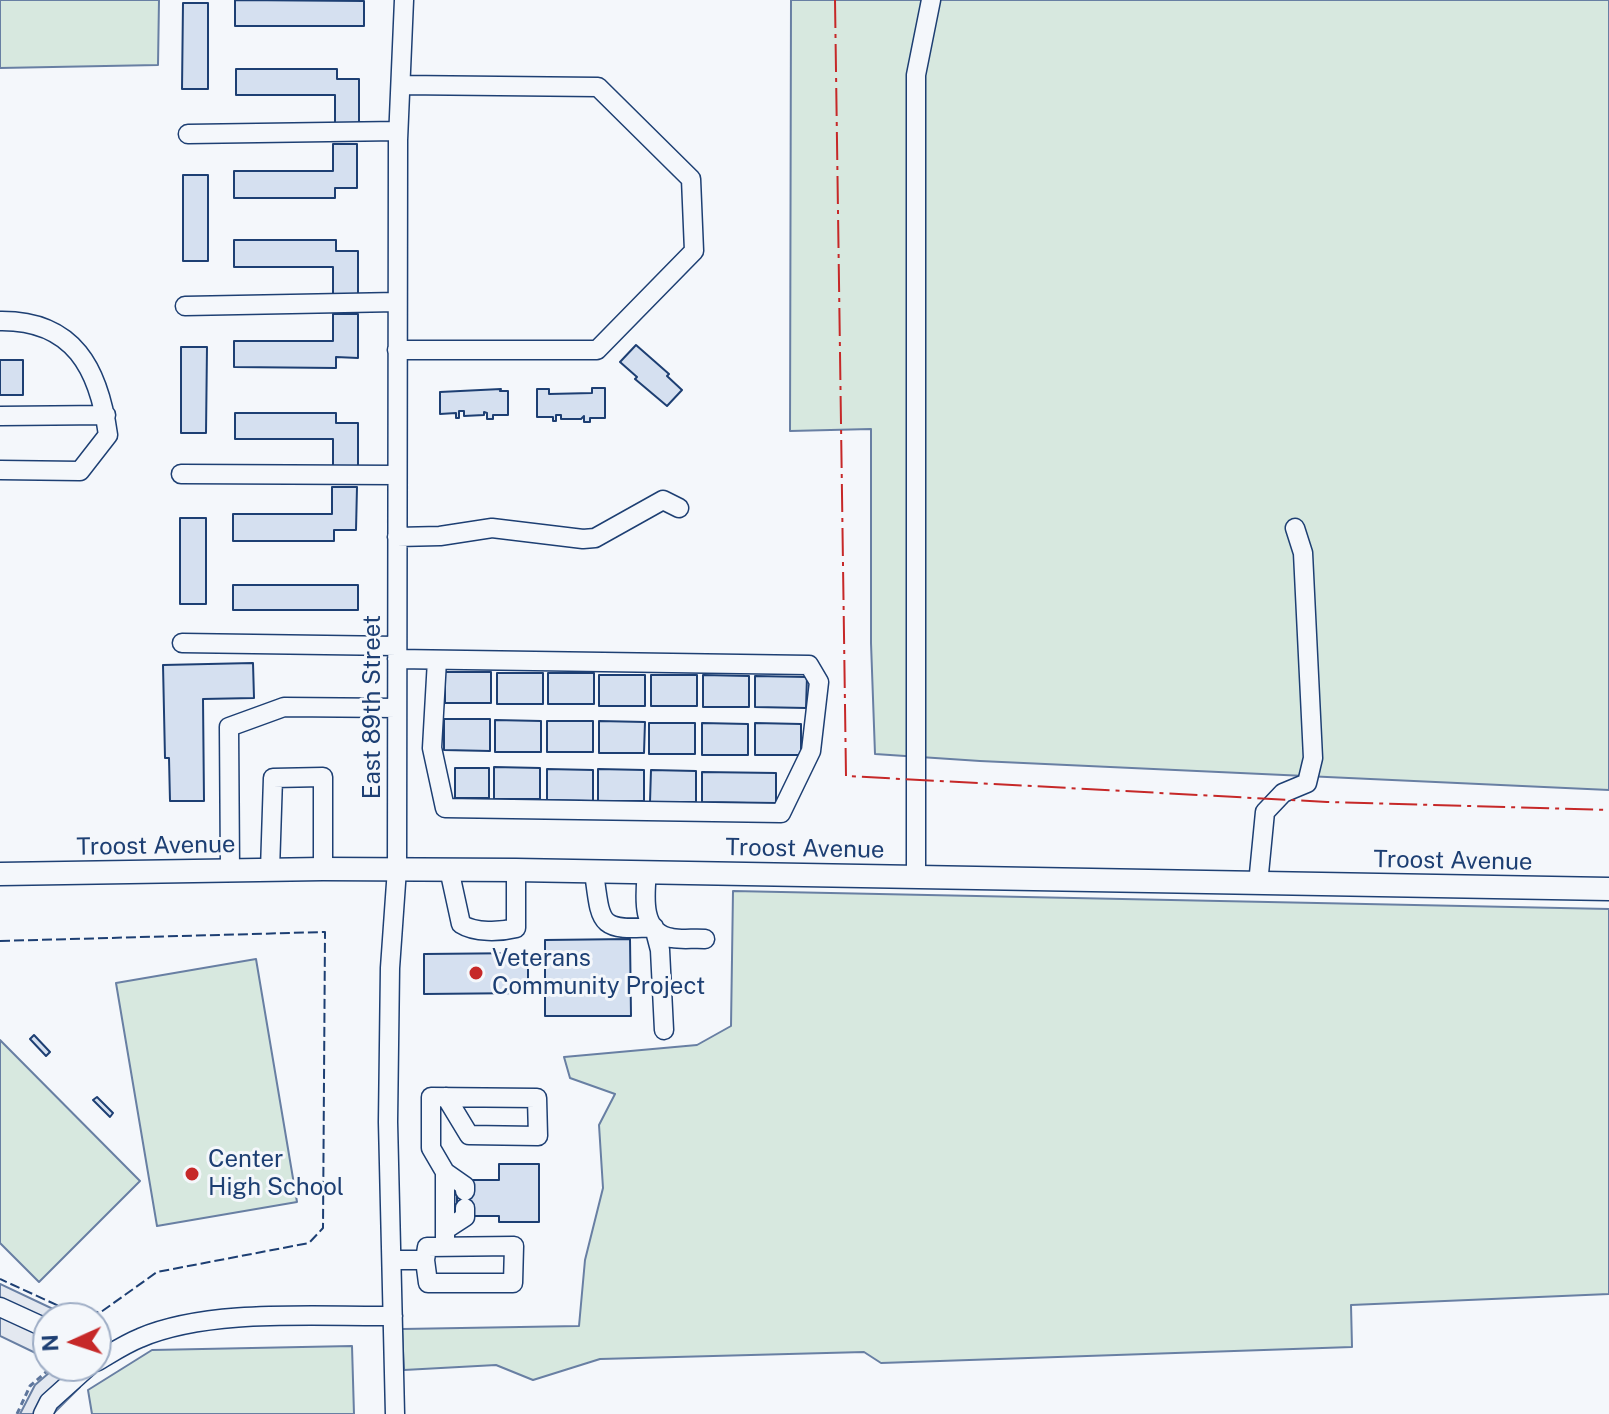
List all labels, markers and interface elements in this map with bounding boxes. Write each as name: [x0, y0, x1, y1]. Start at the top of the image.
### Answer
street label: East 89th Street: [359, 615, 387, 799]
street label: Troost Avenue: [76, 830, 236, 862]
street label: Troost Avenue: [725, 833, 885, 865]
street label: Troost Avenue: [1373, 845, 1533, 877]
place label: Veterans Community Project: [492, 945, 705, 1001]
marker: Veterans Community Project: [467, 964, 485, 982]
place label: Center High School: [208, 1146, 344, 1202]
marker: Center High School: [183, 1165, 201, 1183]
north arrow: [32, 1302, 112, 1382]
text: N: [37, 1334, 63, 1352]

